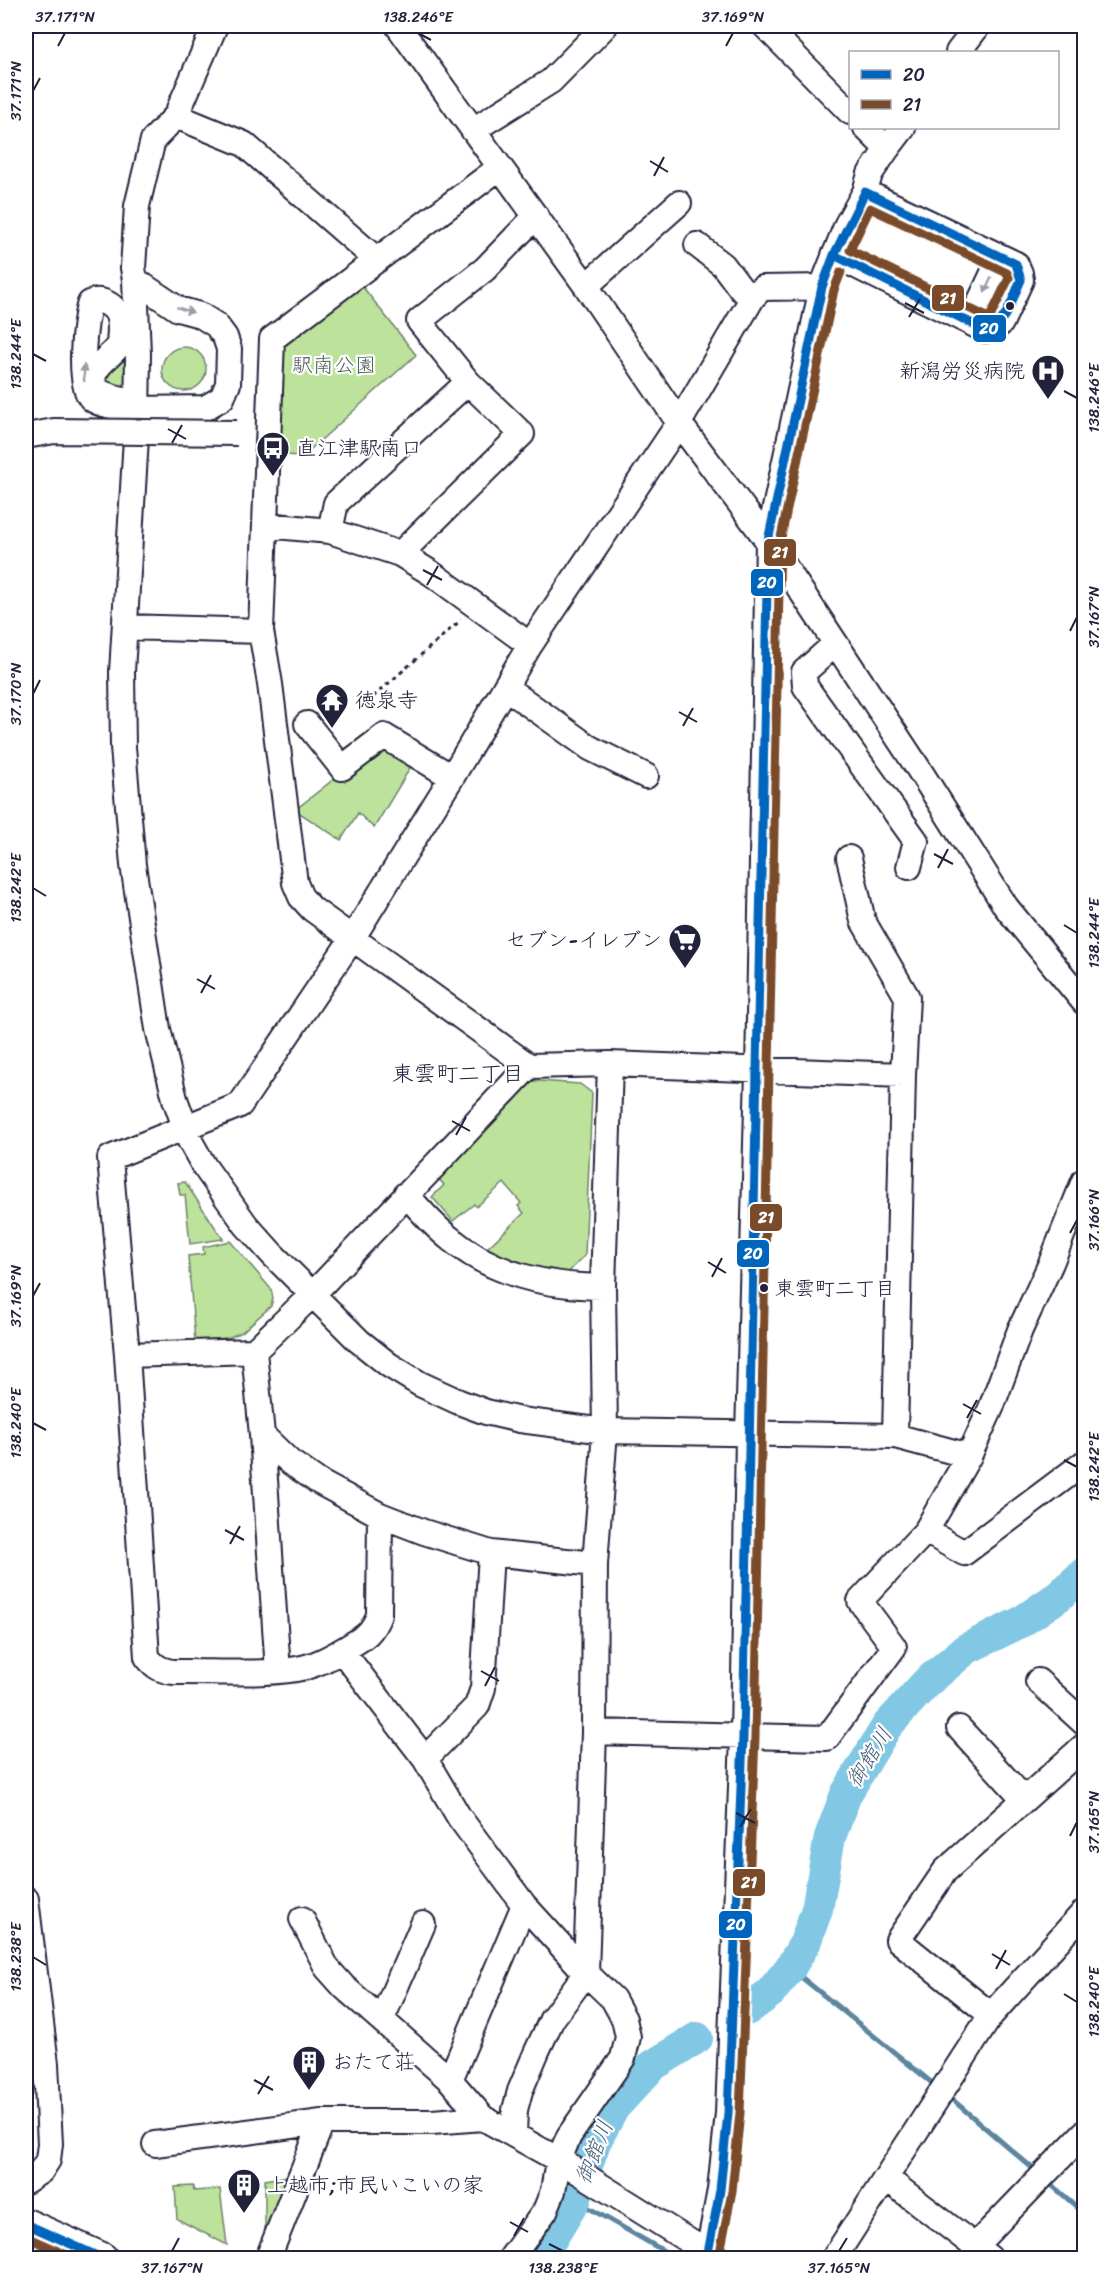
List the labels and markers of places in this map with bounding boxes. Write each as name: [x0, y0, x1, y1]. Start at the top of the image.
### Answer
unlabelled marker: [1004, 300, 1016, 312]
place label: 新潟労災病院: [899, 352, 1025, 390]
hospital icon: 新潟労災病院: [1030, 353, 1066, 400]
place label: 直江津駅南口: [296, 429, 422, 467]
bus stop icon: 直江津駅南口: [255, 430, 291, 477]
place label: 徳泉寺: [355, 681, 418, 719]
temple icon: 徳泉寺: [314, 682, 350, 729]
place label: セブン-イレブン: [505, 921, 662, 959]
supermarket icon: セブン-イレブン: [667, 922, 703, 969]
place label: 東雲町二丁目: [775, 1271, 895, 1306]
marker: 東雲町二丁目: [758, 1282, 770, 1294]
place label: おたて荘: [332, 2043, 415, 2081]
building icon: おたて荘: [291, 2044, 327, 2091]
place label: 上越市;市民いこいの家: [267, 2166, 483, 2204]
building icon: 上越市;市民いこいの家: [226, 2167, 262, 2214]

